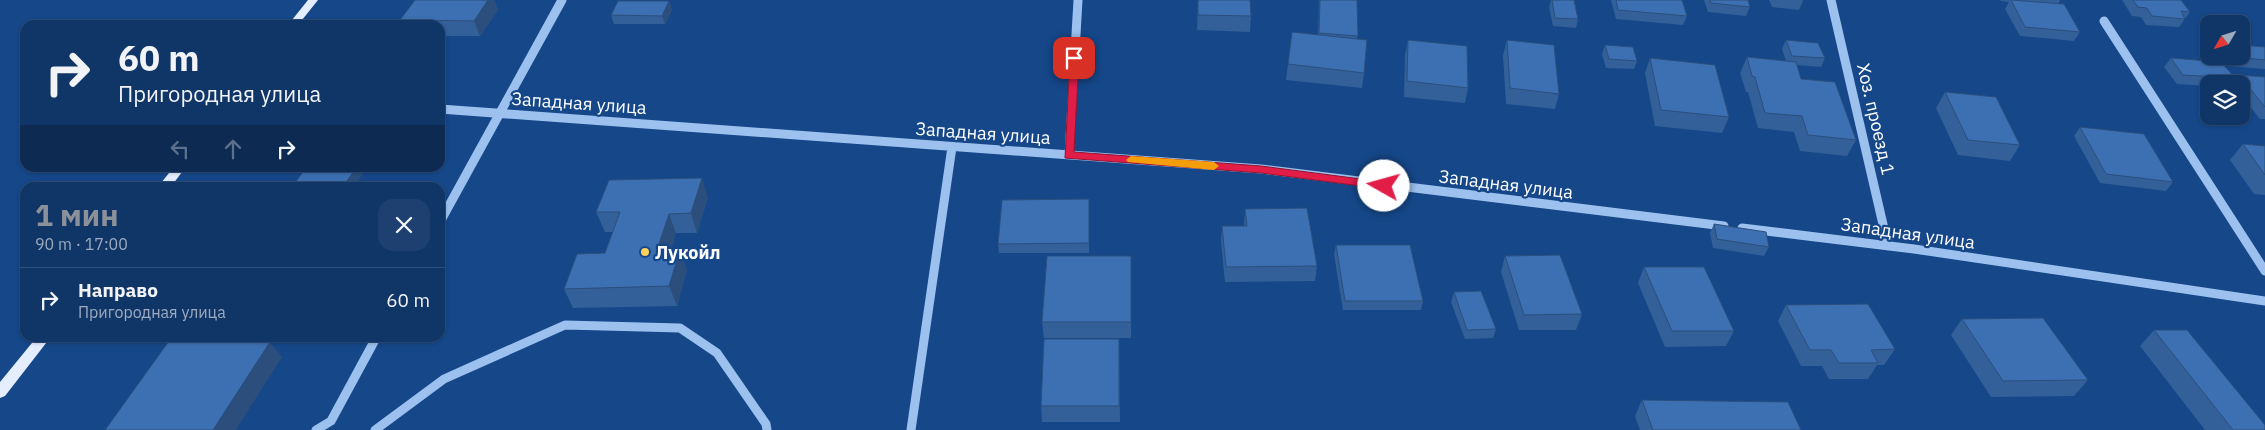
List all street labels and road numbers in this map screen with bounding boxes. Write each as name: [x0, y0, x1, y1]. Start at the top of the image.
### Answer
street label: Хоз. проезд 1: [1852, 61, 1900, 177]
street label: Западная улица: [511, 87, 648, 119]
street label: Западная улица: [915, 117, 1052, 149]
street label: Западная улица: [1437, 164, 1575, 204]
street label: Западная улица: [1839, 212, 1977, 254]

